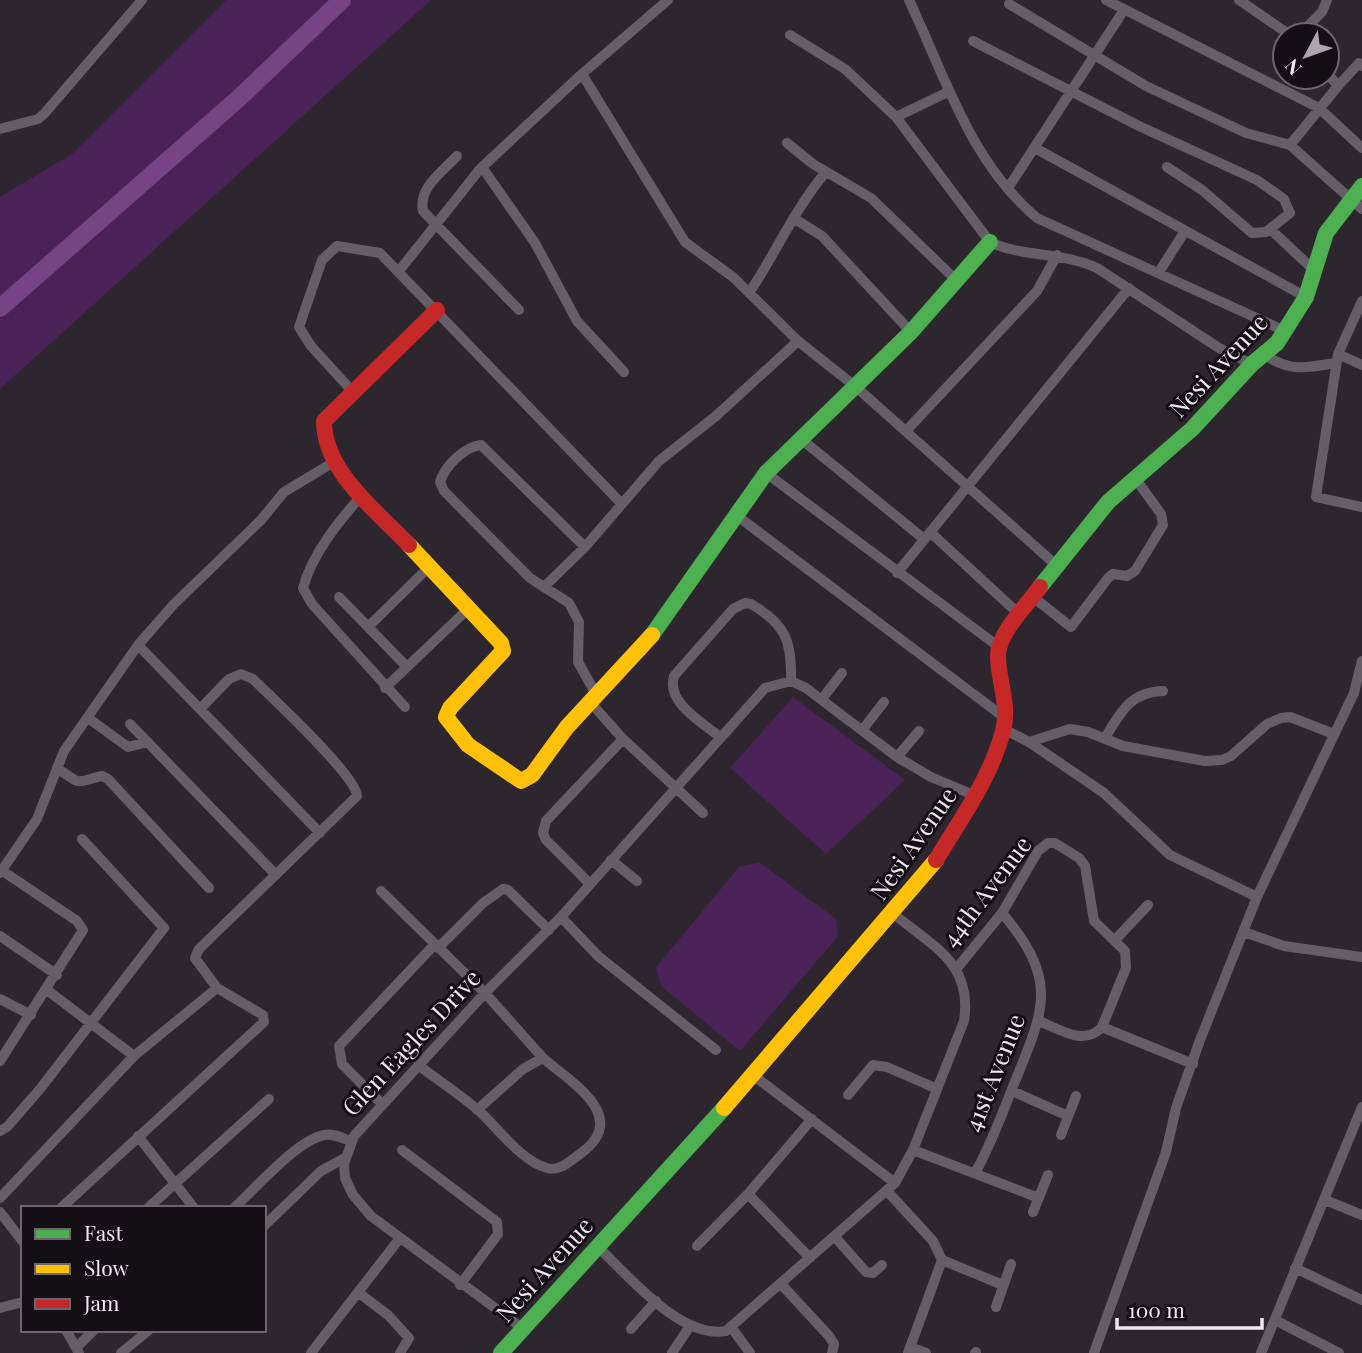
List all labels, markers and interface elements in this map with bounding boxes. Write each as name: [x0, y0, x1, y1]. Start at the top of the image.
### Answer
north arrow: [1271, 21, 1341, 91]
text: N: [1278, 54, 1307, 82]
street label: Nesi Avenue: [1161, 306, 1274, 423]
street label: Nesi Avenue: [862, 780, 963, 906]
street label: 44th Avenue: [933, 829, 1038, 953]
street label: Glen Eagles Drive: [334, 962, 487, 1122]
street label: 41st Avenue: [955, 1009, 1031, 1136]
legend: [21, 1206, 266, 1332]
street label: Nesi Avenue: [488, 1209, 599, 1328]
text: Fast: [84, 1218, 123, 1246]
text: Slow: [84, 1253, 129, 1281]
scale bar: [1117, 1286, 1262, 1330]
text: Jam: [83, 1288, 120, 1316]
text: 100 m: [1128, 1295, 1185, 1323]

